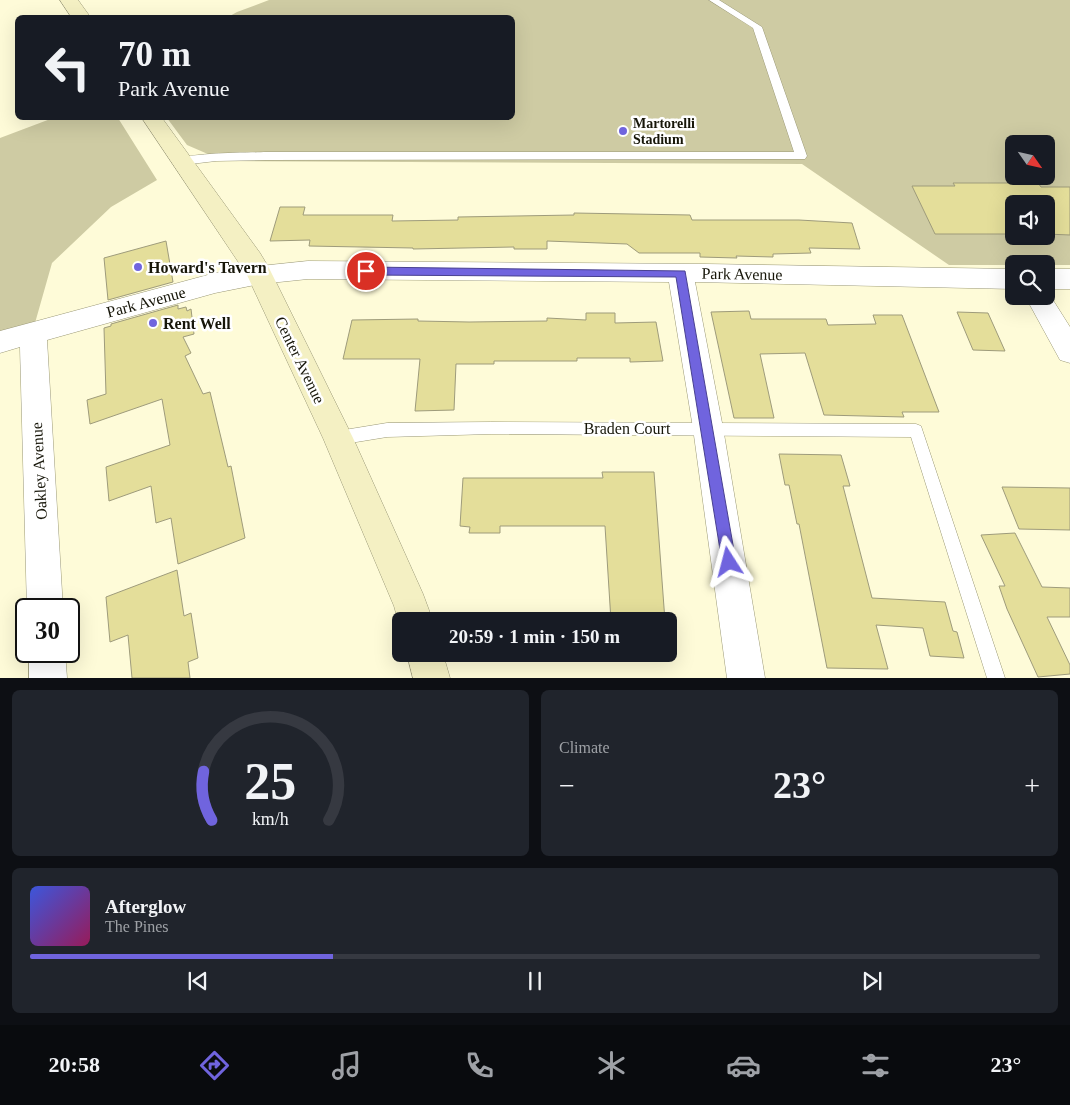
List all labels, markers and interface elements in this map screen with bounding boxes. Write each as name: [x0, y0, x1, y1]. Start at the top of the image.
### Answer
icon: left: [35, 35, 100, 100]
text: 70 m: [118, 35, 191, 74]
text: Park Avenue: [118, 76, 229, 101]
place label: Martorelli Stadium: [633, 116, 695, 147]
marker: Martorelli Stadium: [617, 125, 629, 137]
north arrow: [1005, 135, 1055, 185]
map controls: [1005, 135, 1055, 305]
button: sound: [1005, 195, 1055, 245]
pin: [345, 250, 387, 292]
button: search: [1005, 255, 1055, 305]
icon: arrive: [352, 257, 380, 285]
place label: Howard's Tavern: [148, 259, 267, 276]
marker: Howard's Tavern: [132, 261, 144, 273]
street label: Park Avenue: [701, 265, 783, 283]
street label: Park Avenue: [105, 283, 187, 321]
street label: Center Avenue: [272, 314, 328, 406]
place label: Rent Well: [163, 315, 231, 332]
marker: Rent Well: [147, 317, 159, 329]
street label: Braden Court: [584, 420, 671, 437]
street label: Oakley Avenue: [28, 422, 51, 520]
position arrow: [702, 535, 754, 587]
speed limit sign: 30: [15, 598, 80, 663]
text: 20:59 · 1 min · 150 m: [449, 626, 620, 647]
text: Climate: [559, 739, 610, 756]
text: 25: [245, 753, 297, 810]
text: 23°: [773, 764, 826, 806]
text: −: [559, 770, 575, 801]
text: +: [1024, 770, 1040, 801]
text: km/h: [252, 809, 289, 829]
text: Afterglow: [105, 896, 186, 917]
text: The Pines: [105, 918, 169, 935]
icon: previous: [184, 967, 212, 995]
icon: pause: [521, 967, 549, 995]
icon: next: [858, 967, 886, 995]
icon: directions: [197, 1048, 232, 1083]
icon: music: [329, 1048, 364, 1083]
icon: phone: [462, 1048, 497, 1083]
icon: climate: [594, 1048, 629, 1083]
icon: car: [726, 1048, 761, 1083]
icon: filters: [858, 1048, 893, 1083]
text: 20:58: [49, 1052, 100, 1077]
text: 23°: [990, 1052, 1021, 1077]

